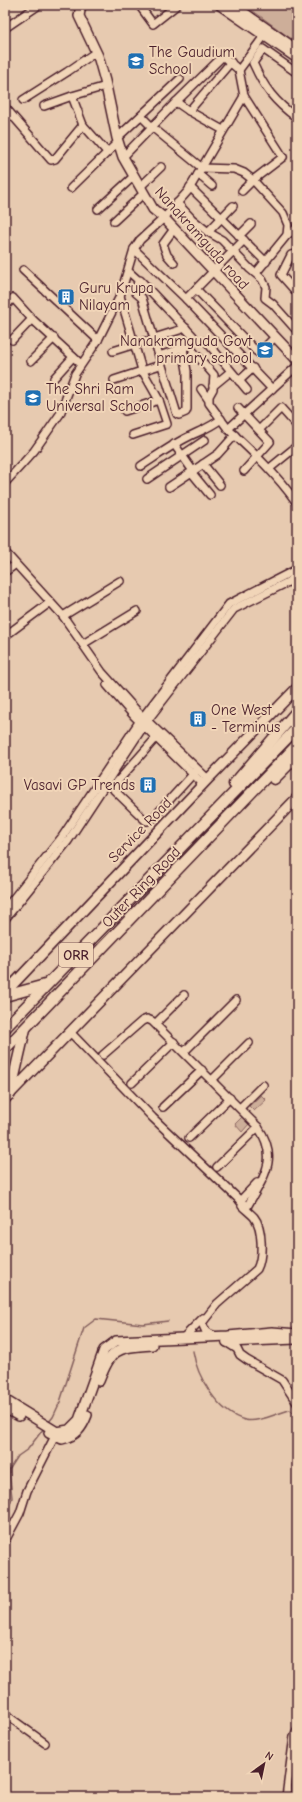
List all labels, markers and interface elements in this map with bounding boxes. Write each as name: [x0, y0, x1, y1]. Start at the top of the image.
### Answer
place label: The Gaudium School: [149, 43, 235, 78]
school or university icon: The Gaudium School: [126, 51, 146, 71]
street label: Nanakramguda road: [151, 183, 253, 293]
place label: Guru Krupa Nilayam: [79, 279, 154, 314]
building icon: Guru Krupa Nilayam: [56, 287, 76, 307]
place label: Nanakramguda Govt primary school: [120, 332, 253, 367]
school or university icon: Nanakramguda Govt primary school: [255, 340, 275, 360]
place label: The Shri Ram Universal School: [46, 380, 152, 415]
school or university icon: The Shri Ram Universal School: [23, 388, 43, 408]
place label: One West - Terminus: [211, 701, 280, 736]
building icon: One West - Terminus: [188, 709, 208, 729]
building icon: Vasavi GP Trends: [138, 775, 158, 795]
place label: Vasavi GP Trends: [24, 776, 135, 794]
street label: Service Road: [104, 794, 176, 866]
street label: Outer Ring Road: [98, 843, 184, 931]
road number: ORR: [59, 943, 93, 967]
north arrow: [244, 1744, 284, 1784]
text: N: [263, 1749, 276, 1763]

